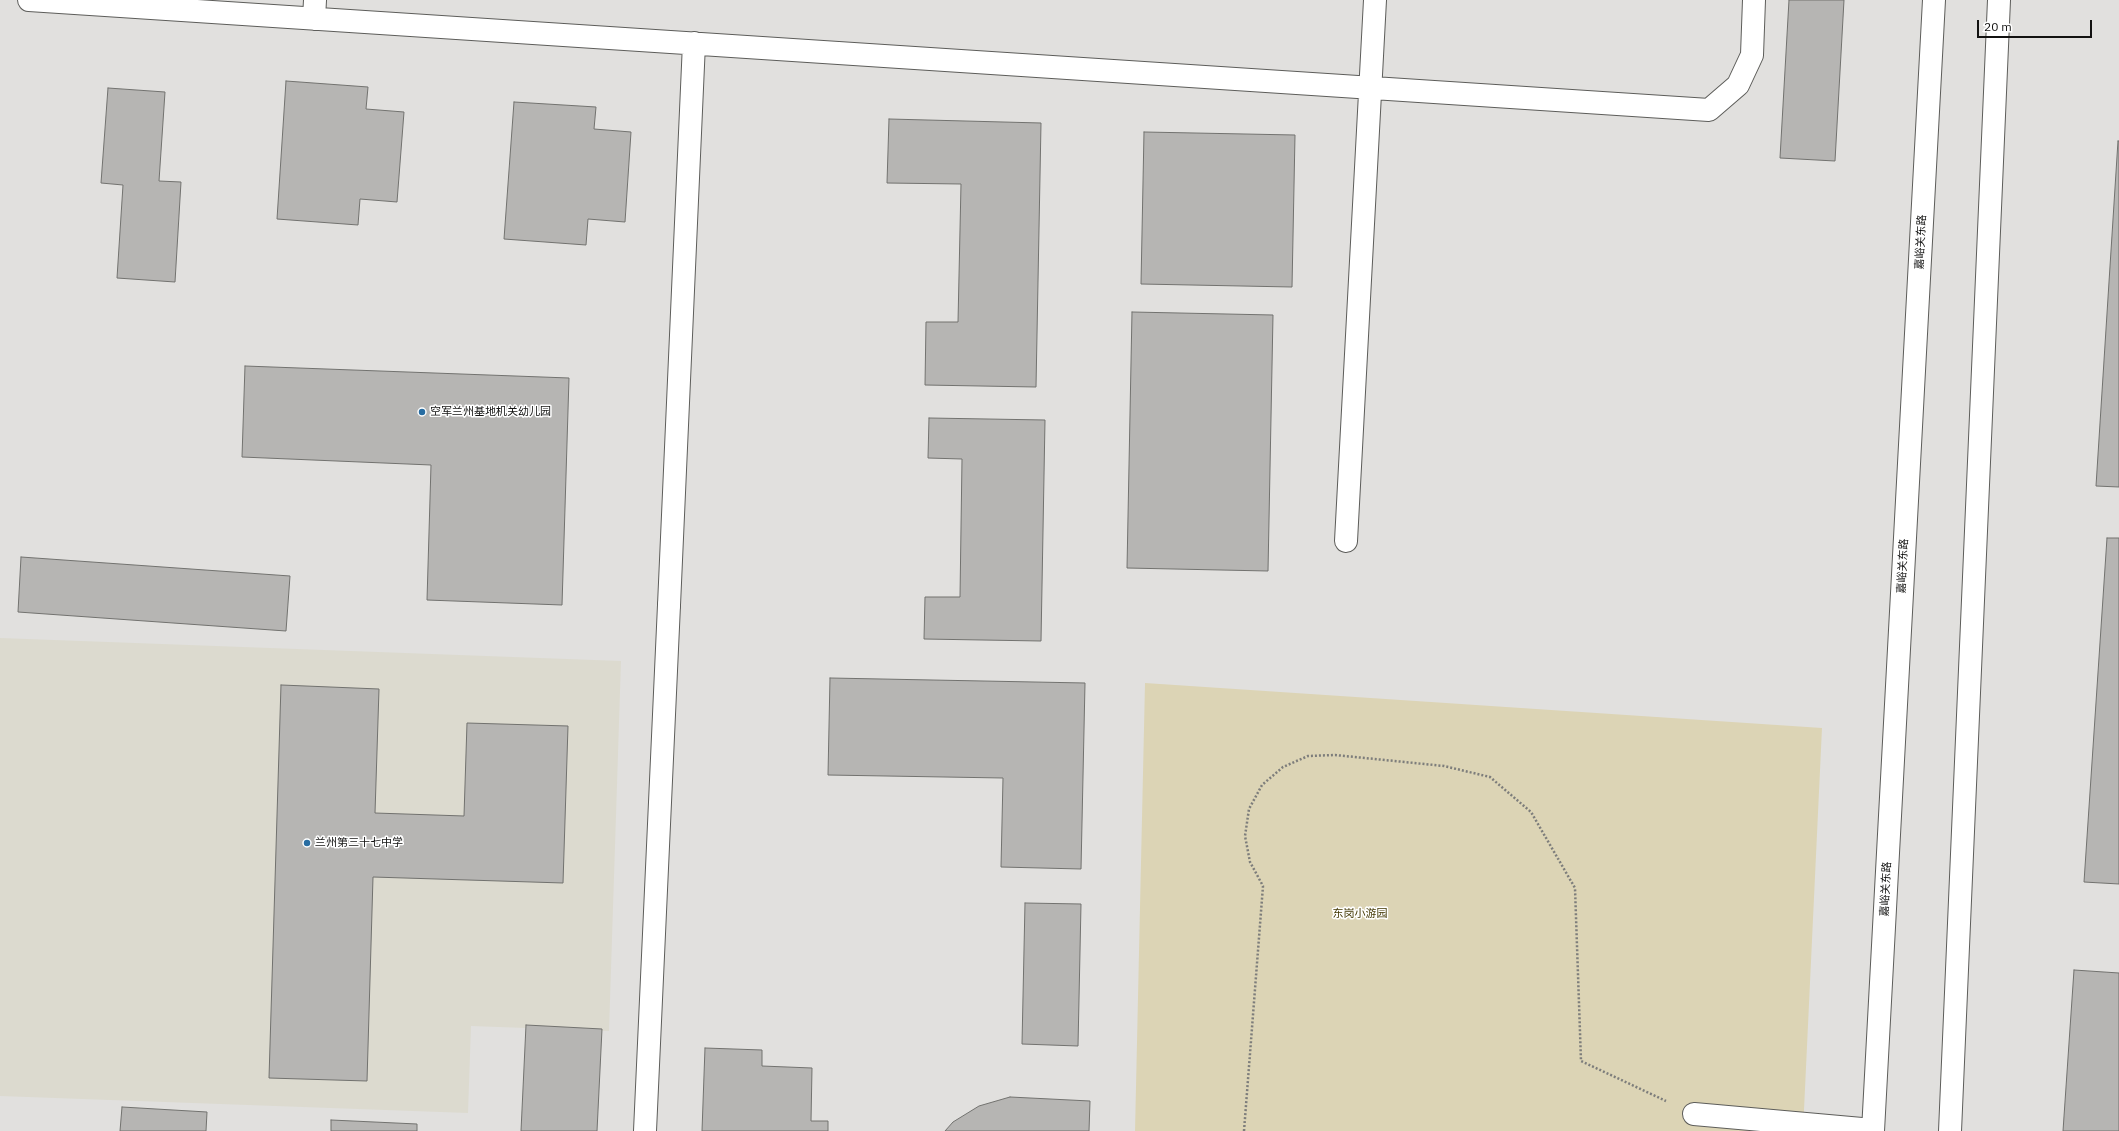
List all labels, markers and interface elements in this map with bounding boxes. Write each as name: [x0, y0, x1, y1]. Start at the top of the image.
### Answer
scale bar: [1979, 12, 2094, 38]
text: 20 m: [1984, 19, 2012, 34]
street label: 嘉峪关东路: [1913, 214, 1929, 270]
place label: 空军兰州基地机关幼儿园: [430, 405, 551, 419]
marker: 空军兰州基地机关幼儿园: [417, 407, 427, 417]
street label: 嘉峪关东路: [1895, 538, 1911, 594]
place label: 兰州第三十七中学: [315, 836, 403, 850]
marker: 兰州第三十七中学: [302, 838, 312, 848]
street label: 嘉峪关东路: [1878, 861, 1894, 917]
park label: 东岗小游园: [1333, 907, 1387, 921]

